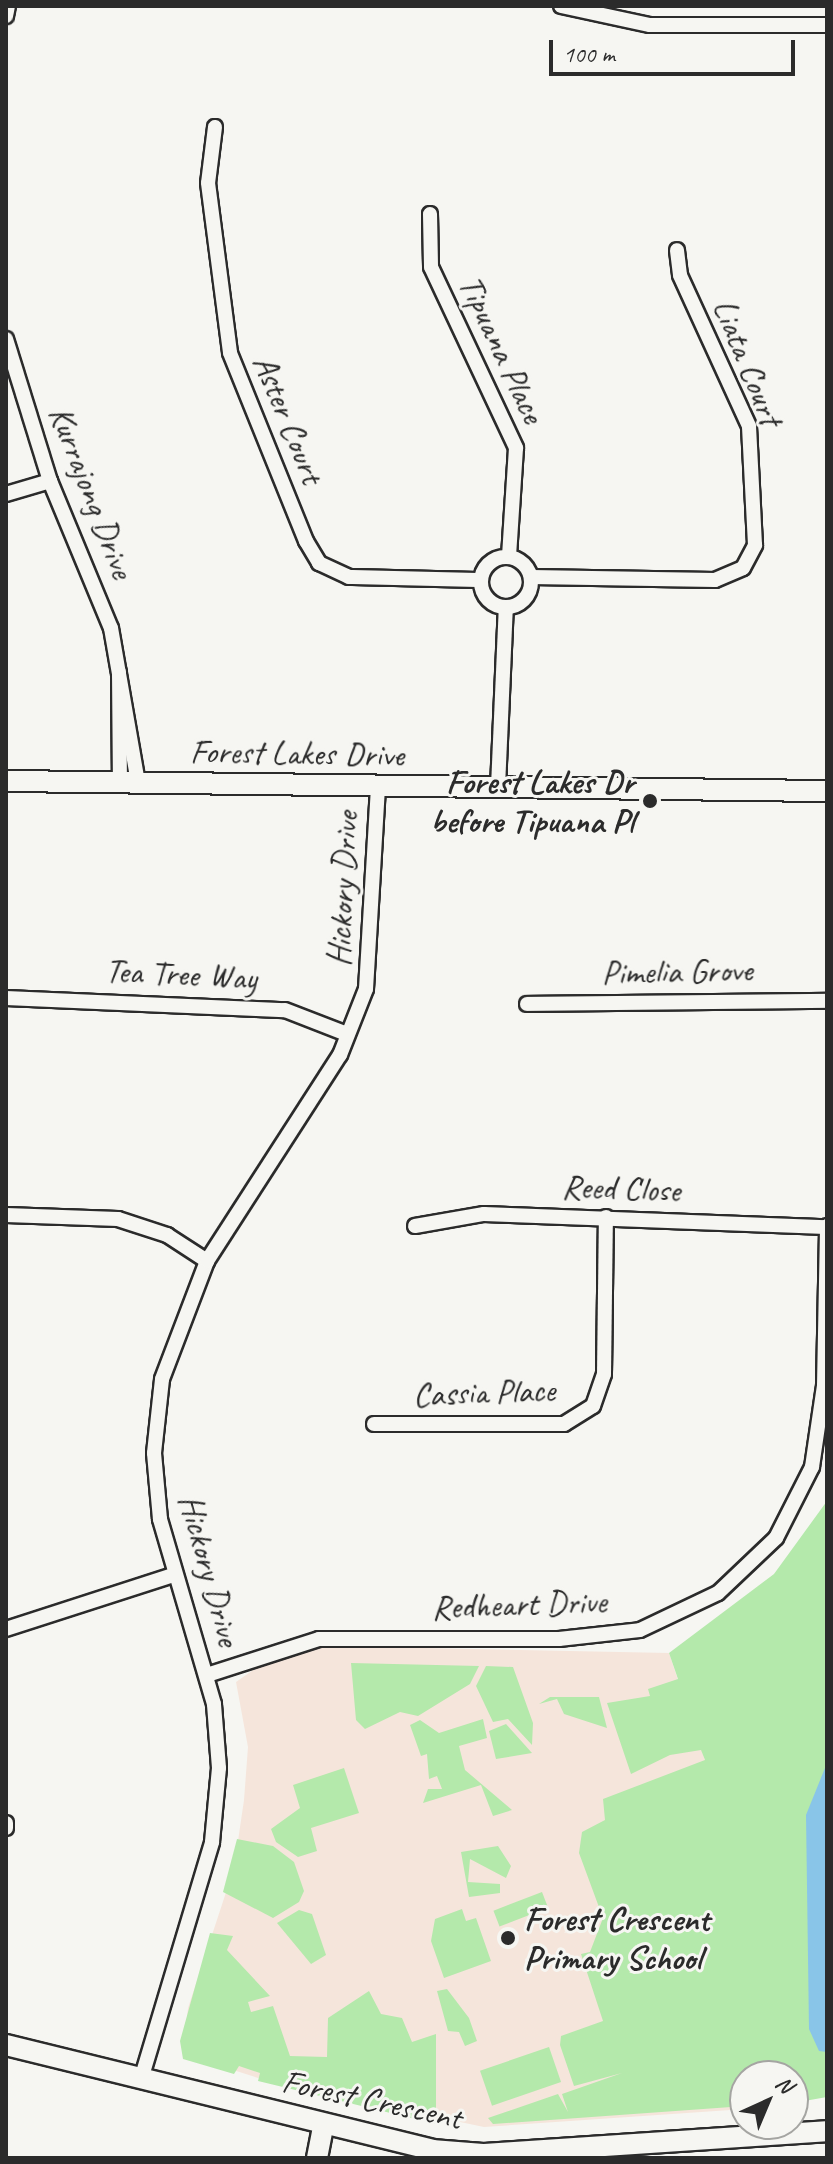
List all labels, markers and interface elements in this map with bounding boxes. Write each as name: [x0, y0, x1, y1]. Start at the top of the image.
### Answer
scale bar: [553, 24, 799, 74]
text: 100 m: [563, 39, 615, 69]
street label: Tipuana Place: [450, 268, 554, 430]
street label: Liata Court: [704, 293, 792, 431]
street label: Aster Court: [245, 349, 333, 489]
street label: Kurrajong Drive: [40, 400, 144, 584]
street label: Forest Lakes Drive: [189, 731, 405, 775]
place label: Forest Lakes Dr before Tipuana Pl: [430, 761, 634, 840]
marker: Forest Lakes Dr before Tipuana Pl: [641, 792, 659, 810]
street label: Hickory Drive: [318, 810, 366, 968]
street label: Pimelia Grove: [601, 949, 753, 993]
street label: Tea Tree Way: [104, 950, 258, 998]
street label: Reed Close: [561, 1166, 681, 1210]
street label: Cassia Place: [412, 1369, 556, 1415]
street label: Hickory Drive: [170, 1490, 250, 1650]
street label: Redheart Drive: [431, 1581, 607, 1627]
place label: Forest Crescent Primary School: [524, 1898, 709, 1978]
marker: Forest Crescent Primary School: [499, 1929, 517, 1947]
street label: Forest Crescent: [279, 2060, 465, 2138]
north arrow: [729, 2060, 809, 2140]
text: N: [770, 2069, 799, 2099]

